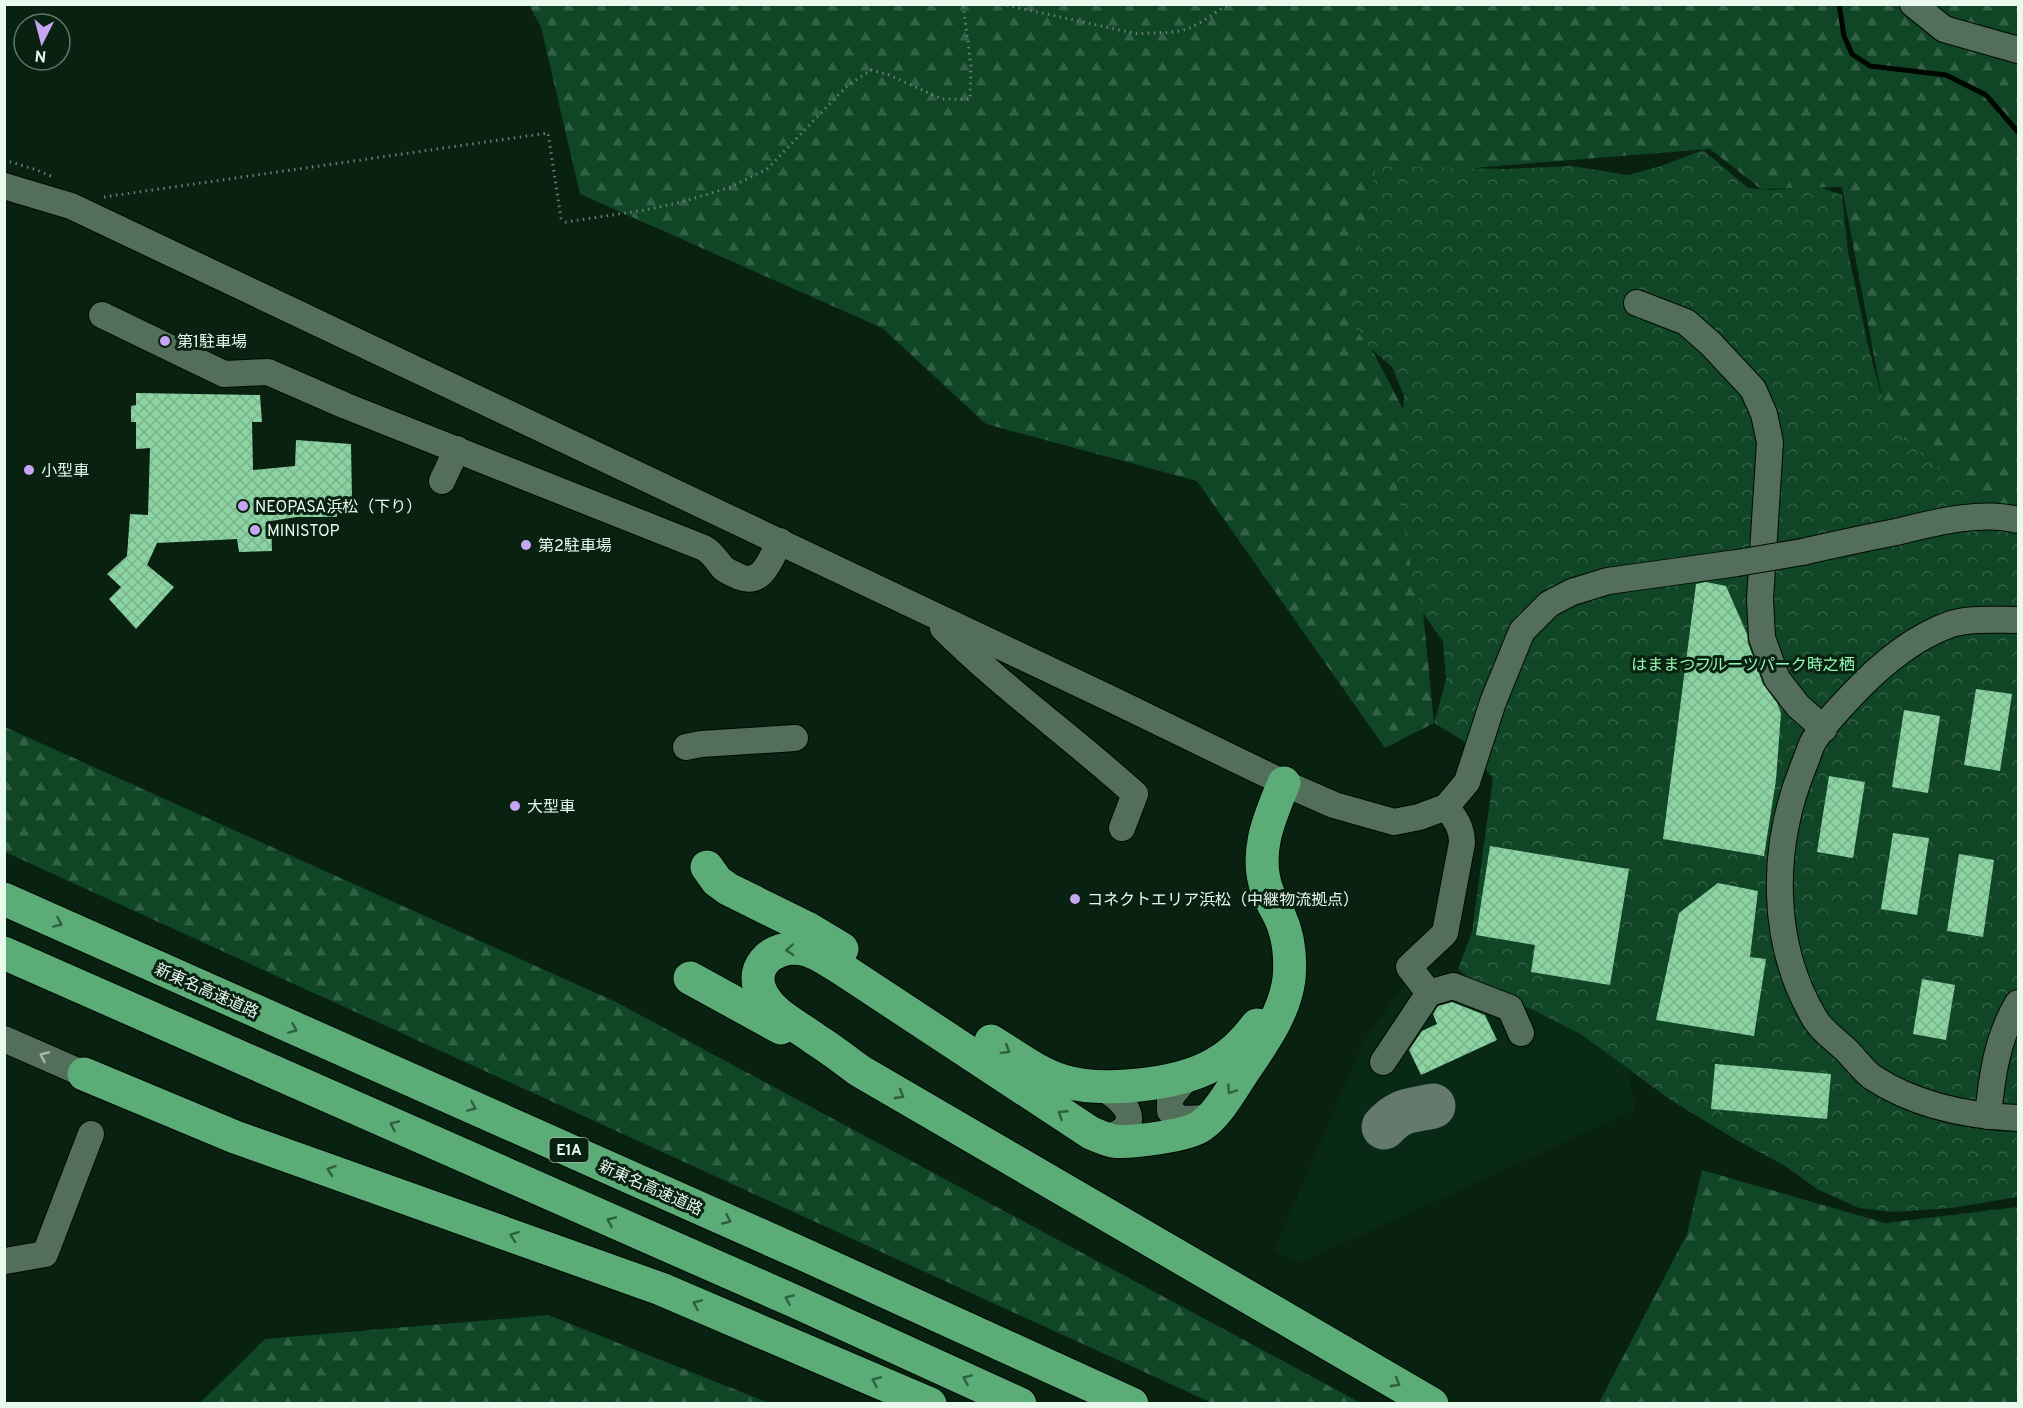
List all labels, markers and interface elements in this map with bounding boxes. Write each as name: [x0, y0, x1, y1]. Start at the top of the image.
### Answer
north arrow: [12, 12, 72, 72]
text: N: [34, 44, 47, 65]
place label: 第1駐車場: [177, 333, 247, 353]
marker: 第1駐車場: [158, 334, 172, 348]
place label: 小型車: [41, 462, 89, 482]
marker: 小型車: [22, 463, 36, 477]
place label: NEOPASA浜松（下り）: [255, 498, 422, 518]
marker: NEOPASA浜松（下り）: [236, 499, 250, 513]
place label: MINISTOP: [267, 522, 340, 542]
marker: MINISTOP: [248, 523, 262, 537]
place label: 第2駐車場: [538, 537, 612, 557]
marker: 第2駐車場: [519, 538, 533, 552]
park label: はままつフルーツパーク時之栖: [1631, 656, 1855, 676]
place label: 大型車: [527, 798, 575, 818]
marker: 大型車: [508, 799, 522, 813]
place label: コネクトエリア浜松（中継物流拠点）: [1087, 891, 1359, 911]
marker: コネクトエリア浜松（中継物流拠点）: [1068, 892, 1082, 906]
one-way arrow: [51, 916, 62, 928]
one-way arrow: [785, 943, 794, 956]
street label: 新東名高速道路: [151, 960, 261, 1024]
one-way arrow: [287, 1021, 298, 1033]
one-way arrow: [1000, 1043, 1010, 1055]
one-way arrow: [40, 1052, 51, 1064]
one-way arrow: [1227, 1084, 1238, 1095]
one-way arrow: [894, 1087, 904, 1099]
one-way arrow: [465, 1100, 476, 1112]
one-way arrow: [1058, 1110, 1069, 1121]
one-way arrow: [389, 1120, 400, 1132]
road number: E1A: [550, 1138, 588, 1162]
street label: 新東名高速道路: [595, 1157, 705, 1221]
one-way arrow: [326, 1165, 337, 1178]
one-way arrow: [720, 1213, 731, 1225]
one-way arrow: [606, 1216, 617, 1228]
one-way arrow: [509, 1231, 520, 1243]
one-way arrow: [785, 1294, 796, 1306]
one-way arrow: [692, 1299, 703, 1311]
one-way arrow: [963, 1375, 974, 1387]
one-way arrow: [872, 1376, 883, 1388]
one-way arrow: [1390, 1376, 1400, 1388]

